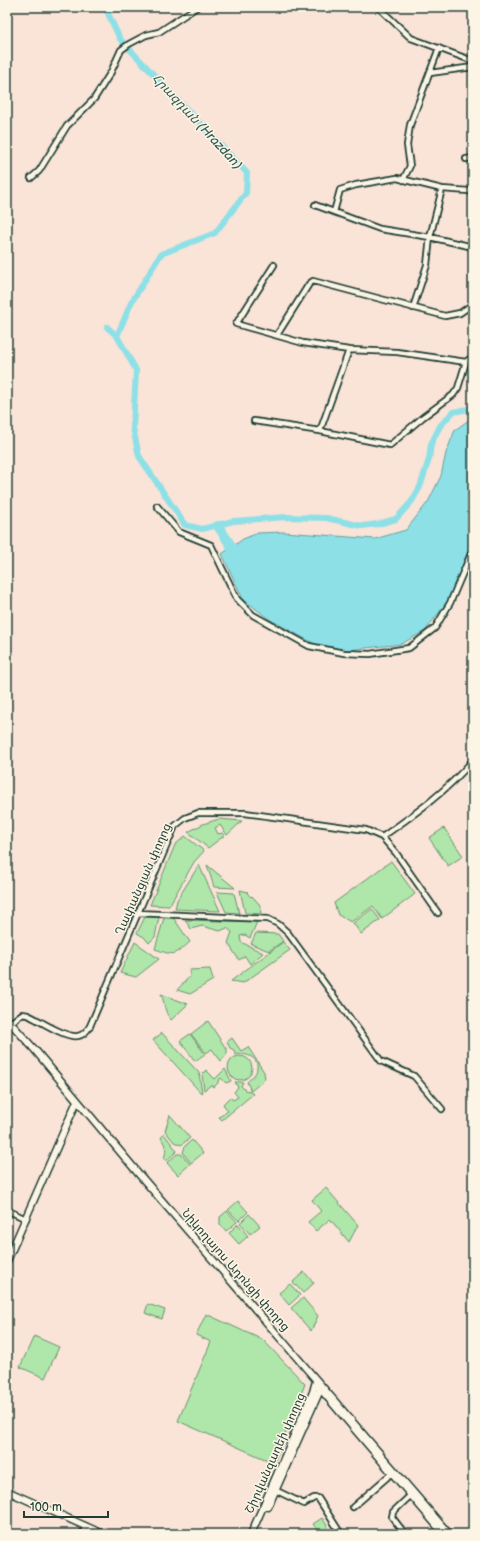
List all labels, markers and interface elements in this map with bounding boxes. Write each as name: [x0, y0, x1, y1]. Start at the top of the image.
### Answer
water label: Հրազդան (Hrazdan): [149, 71, 246, 173]
street label: Ղափանցյան փողոց: [112, 821, 175, 938]
street label: Նիկողայոս Ադոնցի փողոց: [178, 1206, 293, 1335]
street label: Շիրվանզադեի փողոց: [242, 1390, 309, 1516]
scale bar: [24, 1493, 108, 1519]
text: 100 m: [30, 1500, 62, 1515]

